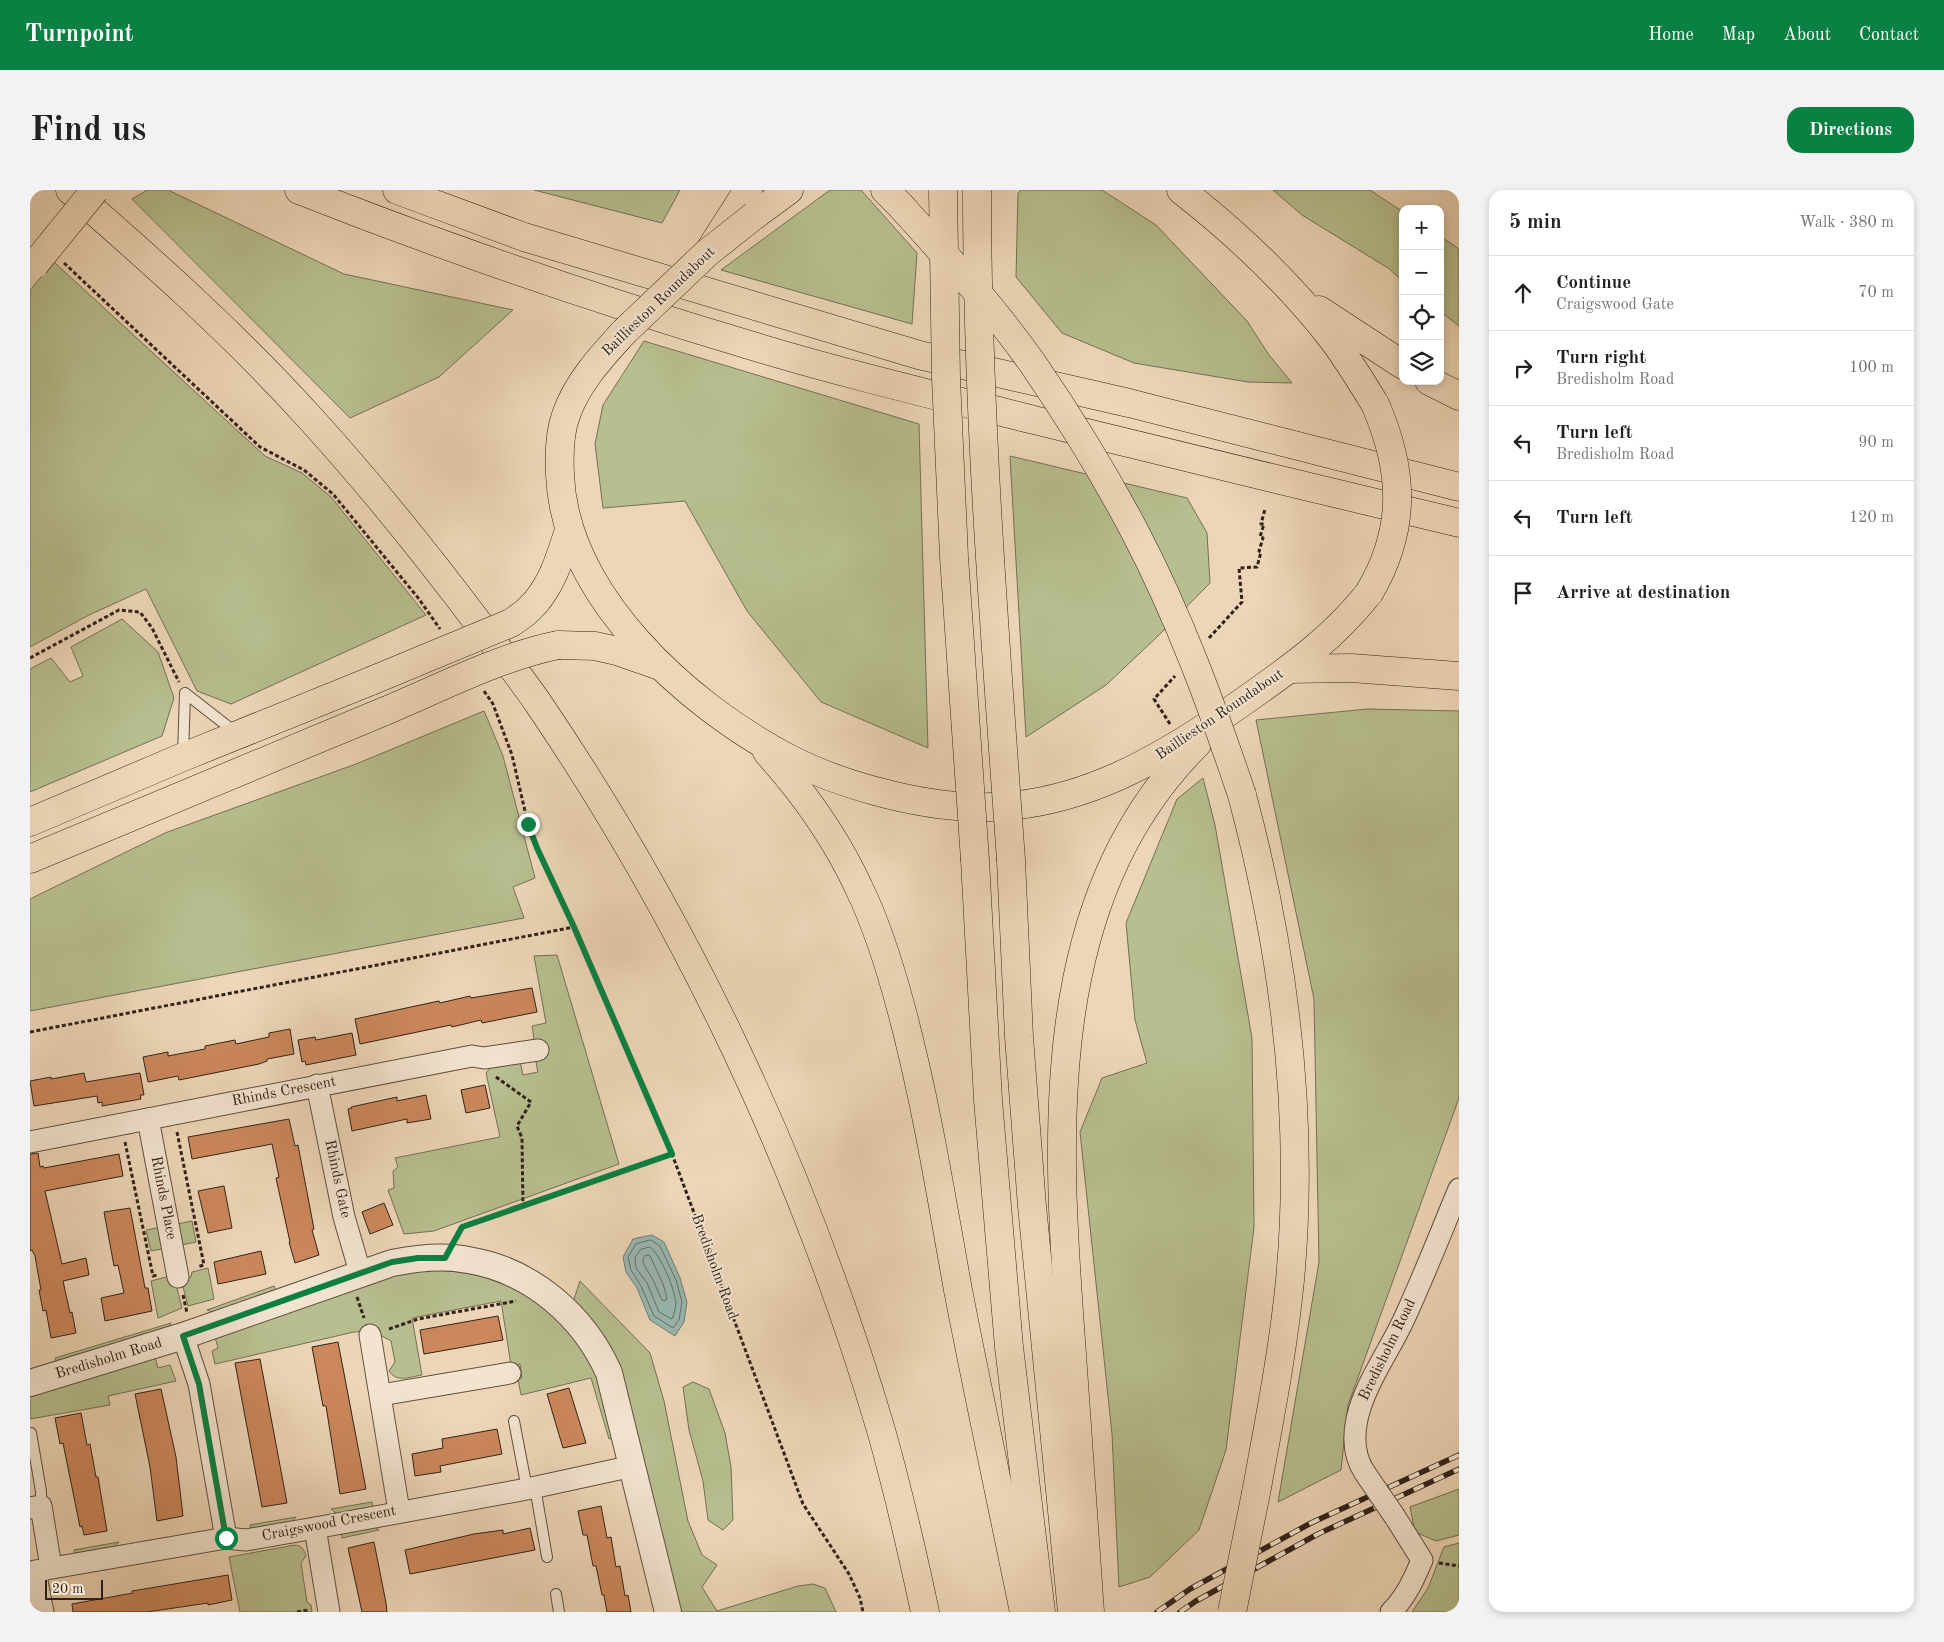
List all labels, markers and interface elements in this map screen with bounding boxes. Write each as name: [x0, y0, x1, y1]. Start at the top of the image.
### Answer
text: Turnpoint: [25, 23, 133, 47]
text: Home: [1648, 26, 1694, 44]
text: Map: [1722, 26, 1755, 44]
text: About: [1783, 26, 1831, 44]
text: Contact: [1859, 26, 1919, 44]
button: Directions: [1787, 107, 1914, 153]
text: Find us: [30, 113, 146, 148]
map controls: [1399, 205, 1444, 385]
button: +: [1399, 205, 1444, 250]
text: 5 min: [1509, 212, 1562, 233]
text: Walk · 380 m: [1799, 215, 1894, 231]
street label: Baillieston Roundabout: [600, 244, 718, 360]
button: −: [1399, 250, 1444, 295]
text: Continue: [1556, 274, 1631, 293]
icon: ahead: [1509, 279, 1537, 307]
text: 70 m: [1858, 285, 1894, 301]
button: locate: [1399, 295, 1444, 340]
text: Craigswood Gate: [1556, 297, 1674, 313]
button: layers: [1399, 340, 1444, 385]
text: Turn right: [1556, 349, 1646, 368]
icon: right: [1509, 354, 1537, 382]
text: 100 m: [1849, 360, 1894, 376]
text: Bredisholm Road: [1556, 372, 1674, 388]
text: Turn left: [1556, 424, 1633, 443]
icon: left: [1509, 429, 1537, 457]
text: 90 m: [1858, 435, 1894, 451]
text: Bredisholm Road: [1556, 447, 1674, 463]
icon: left: [1509, 504, 1537, 532]
text: Turn left: [1556, 509, 1633, 528]
text: 120 m: [1849, 510, 1894, 526]
icon: arrive: [1509, 579, 1537, 607]
text: Arrive at destination: [1556, 584, 1730, 603]
street label: Baillieston Roundabout: [1154, 667, 1286, 763]
route end: [517, 813, 540, 836]
street label: Rhinds Crescent: [231, 1075, 337, 1109]
street label: Rhinds Gate: [321, 1138, 353, 1220]
street label: Rhinds Place: [148, 1155, 178, 1241]
street label: Bredisholm Road: [688, 1212, 740, 1322]
street label: Bredisholm Road: [1357, 1297, 1419, 1403]
street label: Bredisholm Road: [54, 1336, 164, 1382]
street label: Craigswood Crescent: [261, 1504, 397, 1544]
route start: [215, 1527, 238, 1550]
scale bar: [45, 1577, 102, 1600]
text: 20 m: [52, 1582, 83, 1596]

